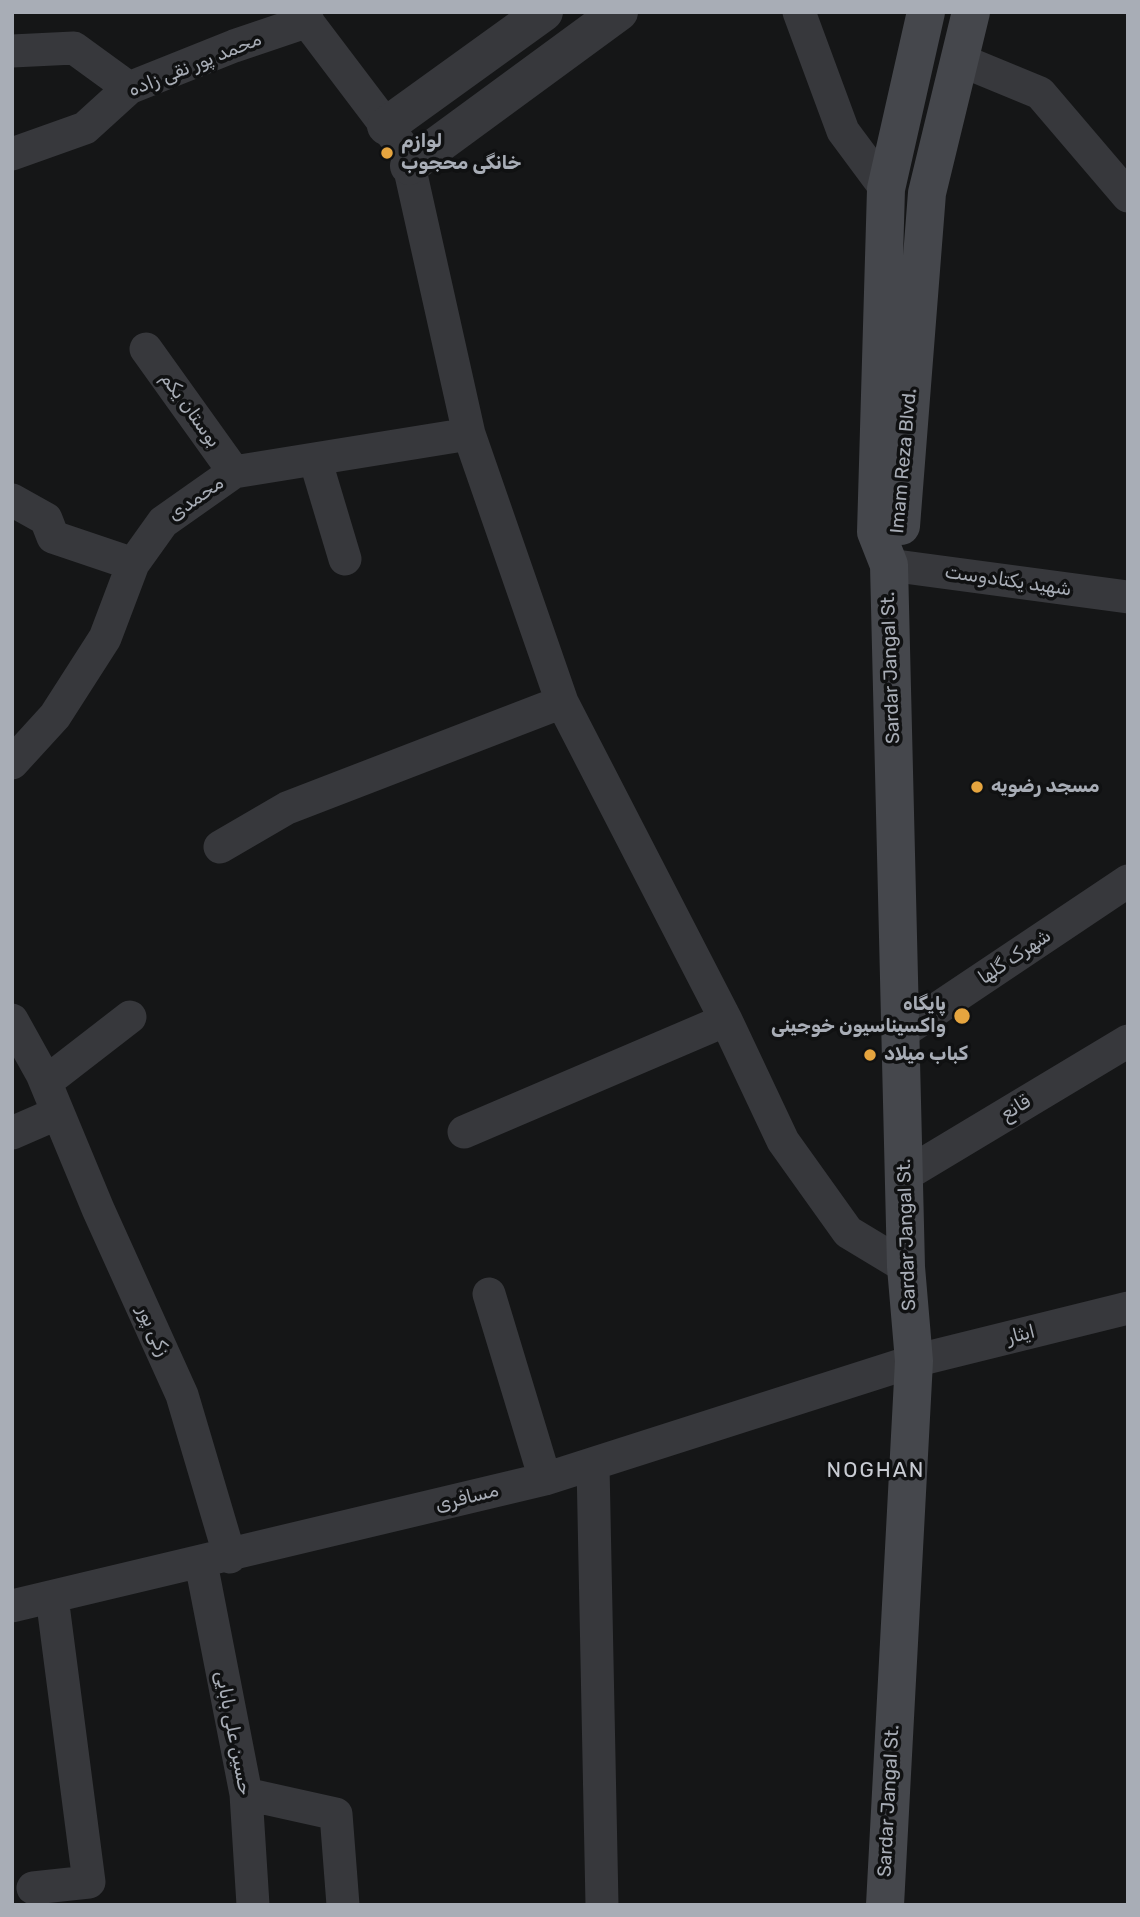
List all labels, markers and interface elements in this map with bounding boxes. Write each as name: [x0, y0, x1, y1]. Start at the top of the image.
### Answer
street label: محمد پور نقی زاده: [125, 28, 265, 102]
place label: لوازم خانگی محجوب: [401, 131, 521, 175]
marker: لوازم خانگی محجوب: [379, 145, 395, 161]
street label: بوستان یکم: [155, 368, 225, 452]
street label: Imam Reza Blvd.: [886, 388, 922, 534]
street label: محمدی: [164, 472, 228, 526]
street label: شهید یکتادوست: [943, 561, 1073, 601]
street label: Sardar Jangal St.: [877, 592, 905, 744]
place label: مسجد رضویه: [991, 776, 1100, 798]
marker: مسجد رضویه: [969, 779, 985, 795]
street label: شهرک گلها: [974, 924, 1056, 990]
place label: پایگاه واکسیناسیون خوجینی: [771, 994, 946, 1038]
marker: پایگاه واکسیناسیون خوجینی: [952, 1006, 972, 1026]
place label: کباب میلاد: [884, 1044, 968, 1066]
marker: کباب میلاد: [862, 1047, 878, 1063]
street label: قانع: [997, 1090, 1035, 1126]
street label: Sardar Jangal St.: [893, 1159, 921, 1311]
street label: زکی پور: [132, 1302, 174, 1360]
street label: ایثار: [1004, 1321, 1038, 1349]
district label: NOGHAN: [827, 1458, 925, 1484]
street label: مسافری: [433, 1479, 501, 1517]
street label: حسین علی بابایی: [210, 1669, 256, 1797]
street label: Sardar Jangal St.: [874, 1724, 904, 1878]

